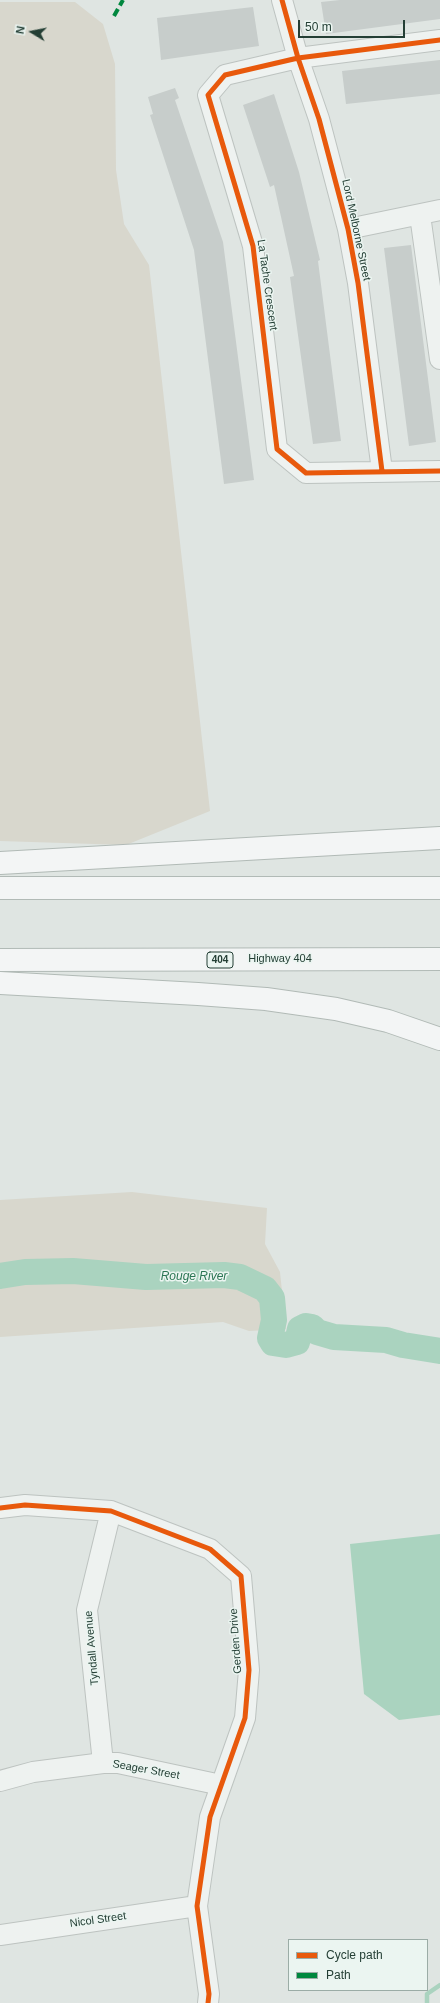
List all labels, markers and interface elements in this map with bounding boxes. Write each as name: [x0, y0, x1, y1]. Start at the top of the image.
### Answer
north arrow: [12, 12, 52, 52]
scale bar: [300, 12, 407, 38]
text: 50 m: [305, 20, 332, 34]
text: N: [14, 25, 27, 35]
street label: Lord Melborne Street: [339, 178, 373, 282]
street label: La Tache Crescent: [254, 239, 280, 331]
road number: 404: [207, 952, 233, 968]
street label: Highway 404: [248, 952, 312, 966]
water label: Rouge River: [161, 1270, 227, 1284]
street label: Gerden Drive: [227, 1608, 245, 1674]
street label: Tyndall Avenue: [82, 1610, 102, 1686]
street label: Seager Street: [111, 1758, 181, 1782]
street label: Nicol Street: [69, 1910, 127, 1930]
legend: [288, 1939, 428, 1991]
text: Cycle path: [326, 1948, 383, 1962]
text: Path: [326, 1968, 351, 1982]

